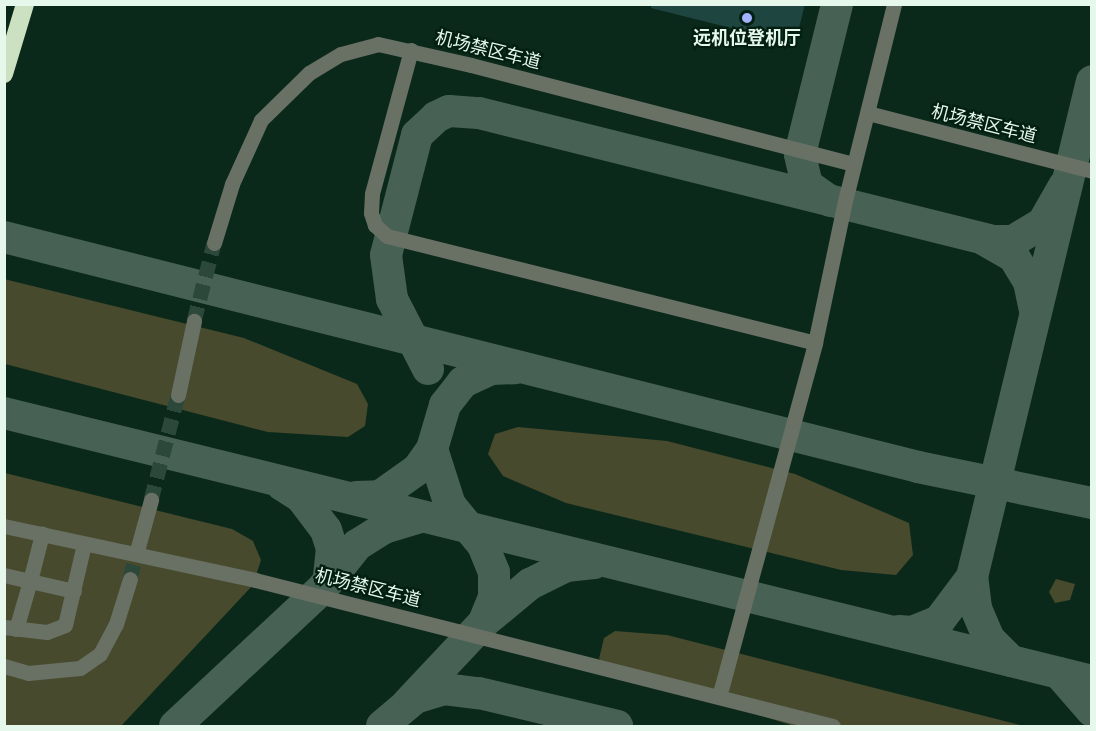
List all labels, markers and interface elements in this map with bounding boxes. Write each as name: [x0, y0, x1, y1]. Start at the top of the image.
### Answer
marker: 远机位登机厅: [740, 11, 754, 25]
street label: 机场禁区车道: [433, 26, 543, 74]
place label: 远机位登机厅: [693, 27, 801, 49]
street label: 机场禁区车道: [929, 100, 1039, 148]
street label: 机场禁区车道: [313, 564, 423, 612]

